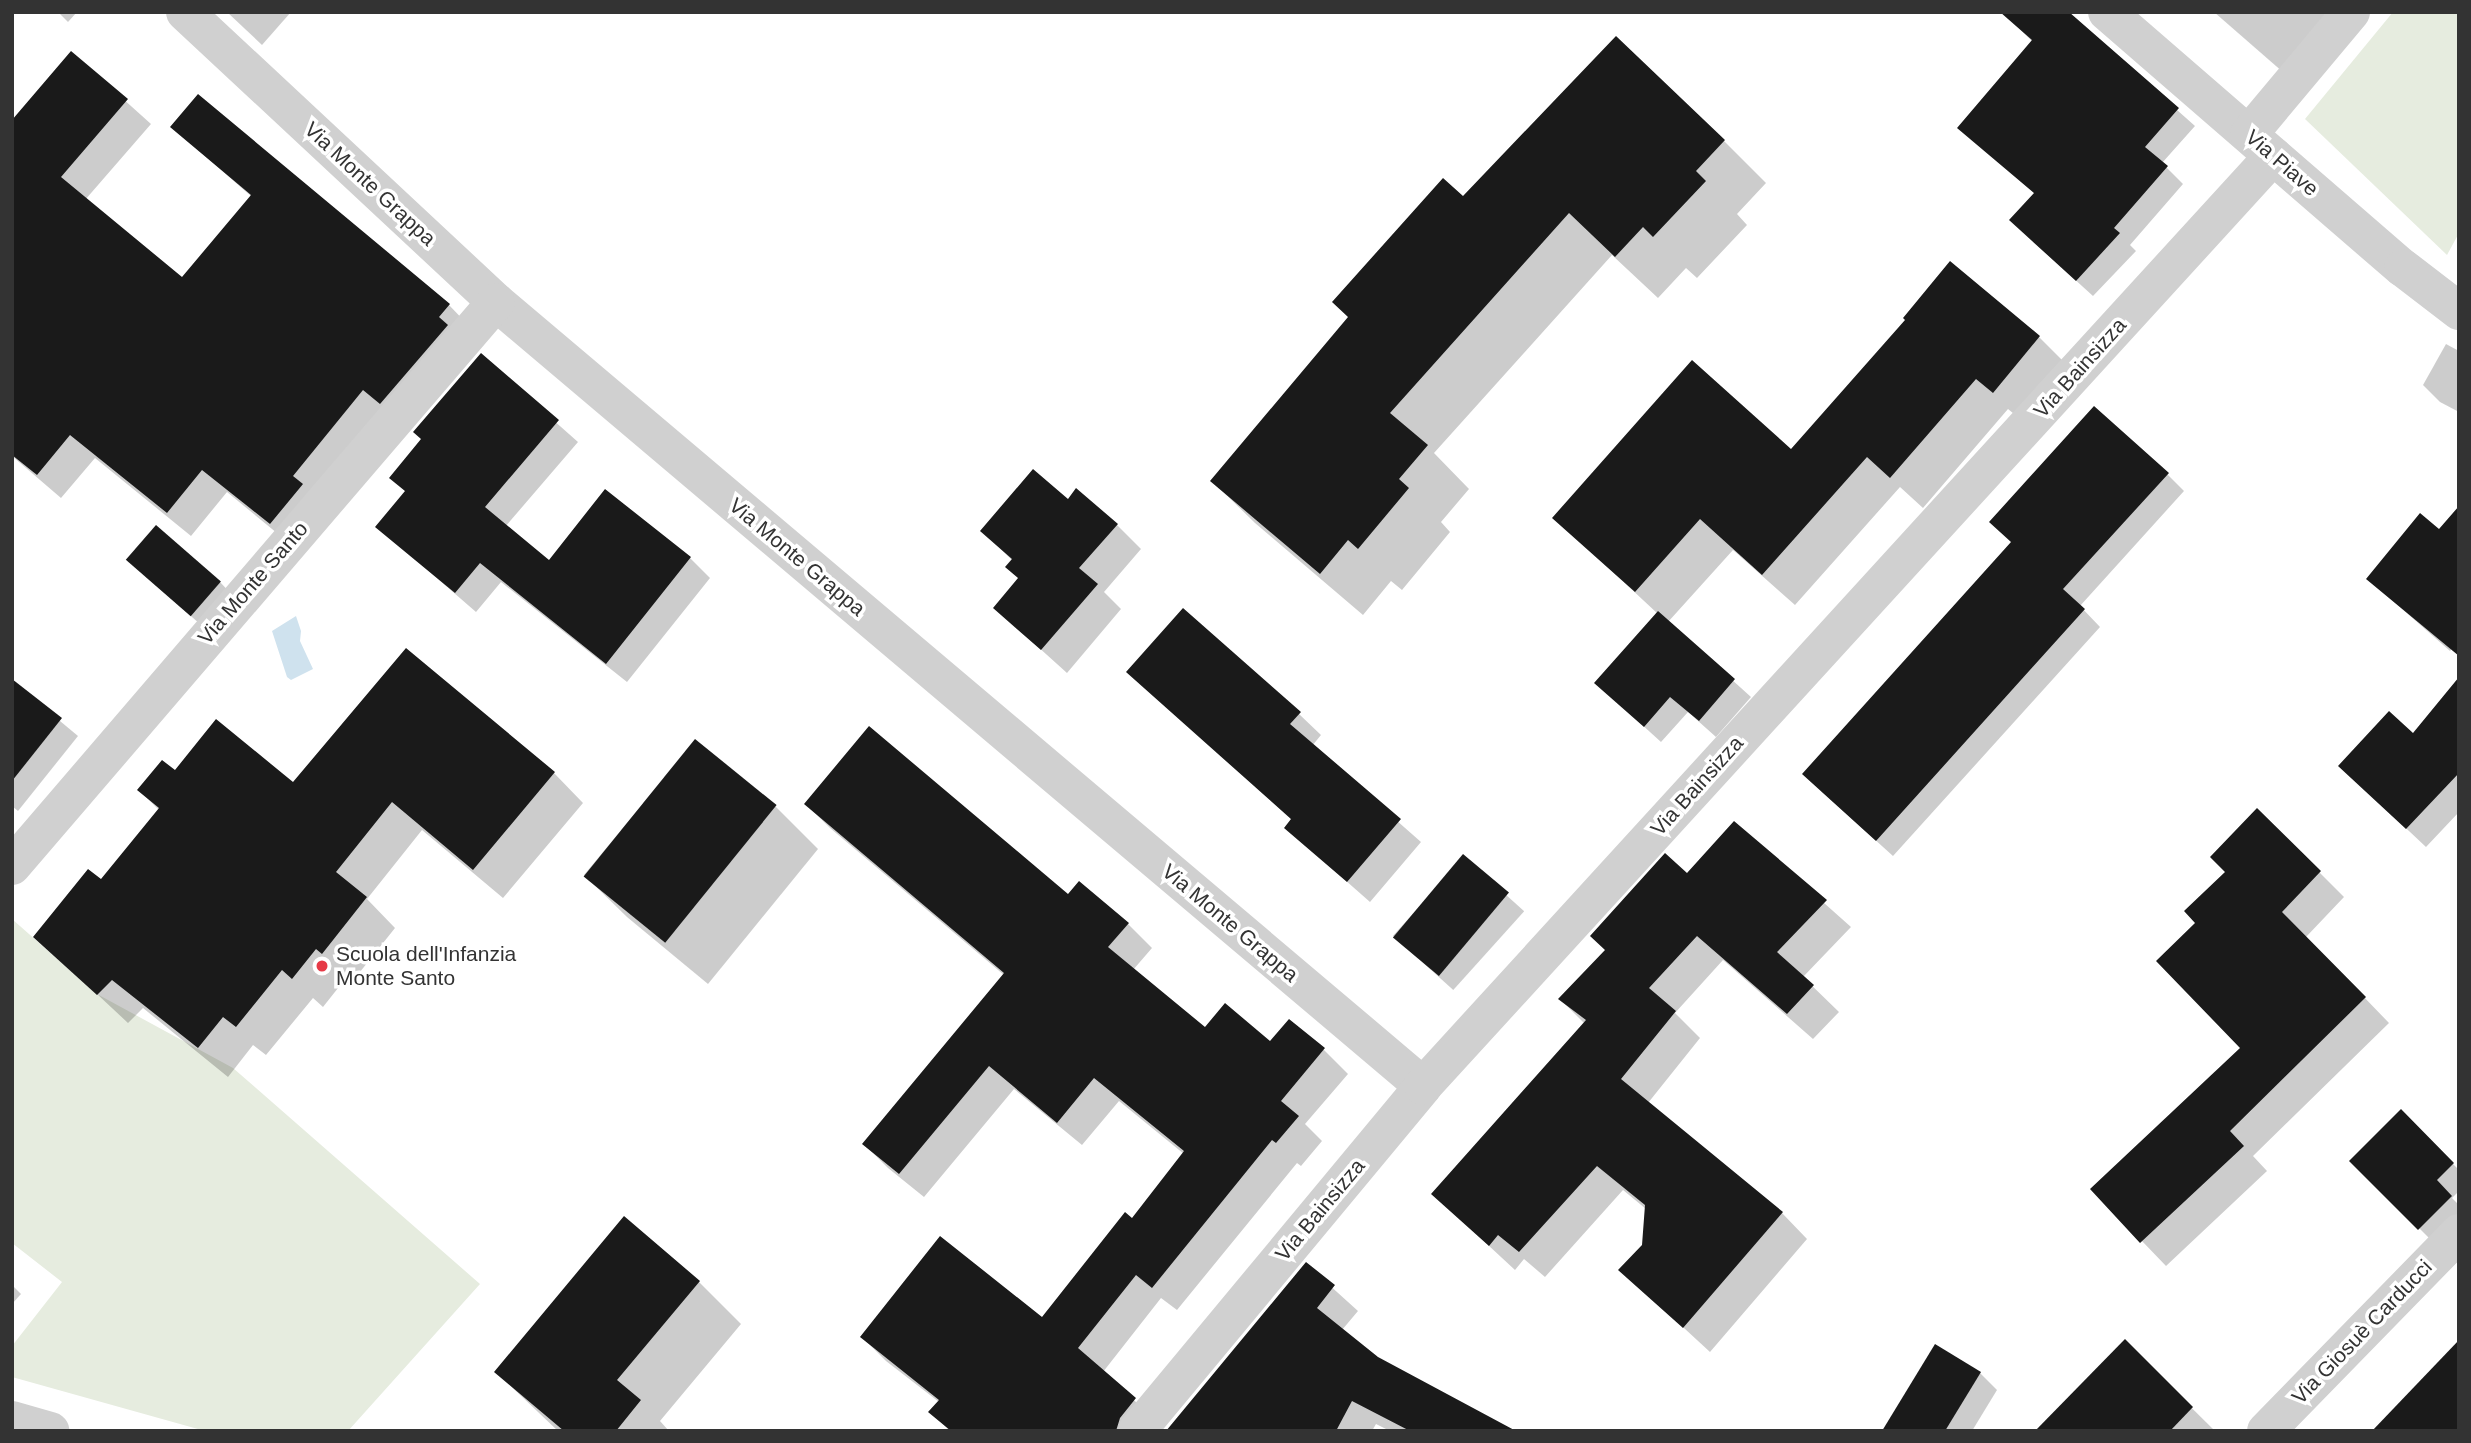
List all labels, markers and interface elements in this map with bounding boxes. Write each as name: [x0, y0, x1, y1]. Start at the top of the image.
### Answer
street label: Via Monte Grappa: [299, 117, 441, 251]
street label: Via Piave: [2240, 125, 2324, 201]
street label: Via Bainsizza: [2029, 313, 2131, 423]
street label: Via Monte Grappa: [724, 493, 870, 621]
street label: Via Monte Santo: [193, 516, 313, 650]
street label: Via Bainsizza: [1646, 731, 1748, 841]
street label: Via Monte Grappa: [1157, 859, 1303, 987]
place label: Scuola dell'Infanzia Monte Santo: [336, 941, 516, 991]
marker: Scuola dell'Infanzia Monte Santo: [314, 958, 330, 974]
street label: Via Bainsizza: [1270, 1154, 1370, 1266]
street label: Via Giosuè Carducci: [2287, 1255, 2437, 1409]

